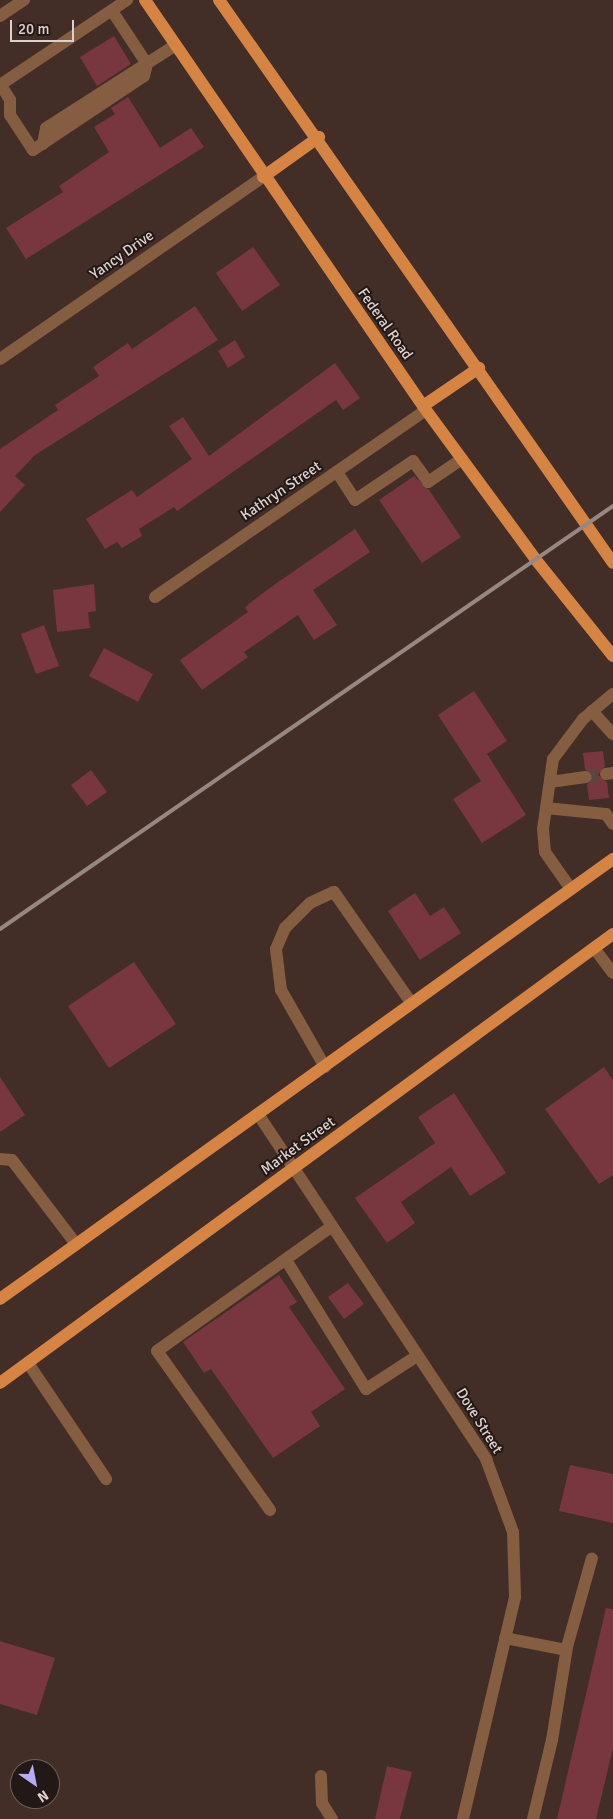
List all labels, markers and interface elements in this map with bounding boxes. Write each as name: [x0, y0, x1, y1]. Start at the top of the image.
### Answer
scale bar: [12, 10, 76, 42]
text: 20 m: [18, 20, 49, 38]
street label: Yancy Drive: [87, 227, 157, 283]
street label: Federal Road: [354, 285, 416, 363]
street label: Kathryn Street: [237, 457, 325, 525]
street label: Market Street: [257, 1113, 339, 1179]
street label: Dove Street: [452, 1385, 506, 1457]
north arrow: [10, 1759, 60, 1809]
text: N: [34, 1786, 52, 1806]

